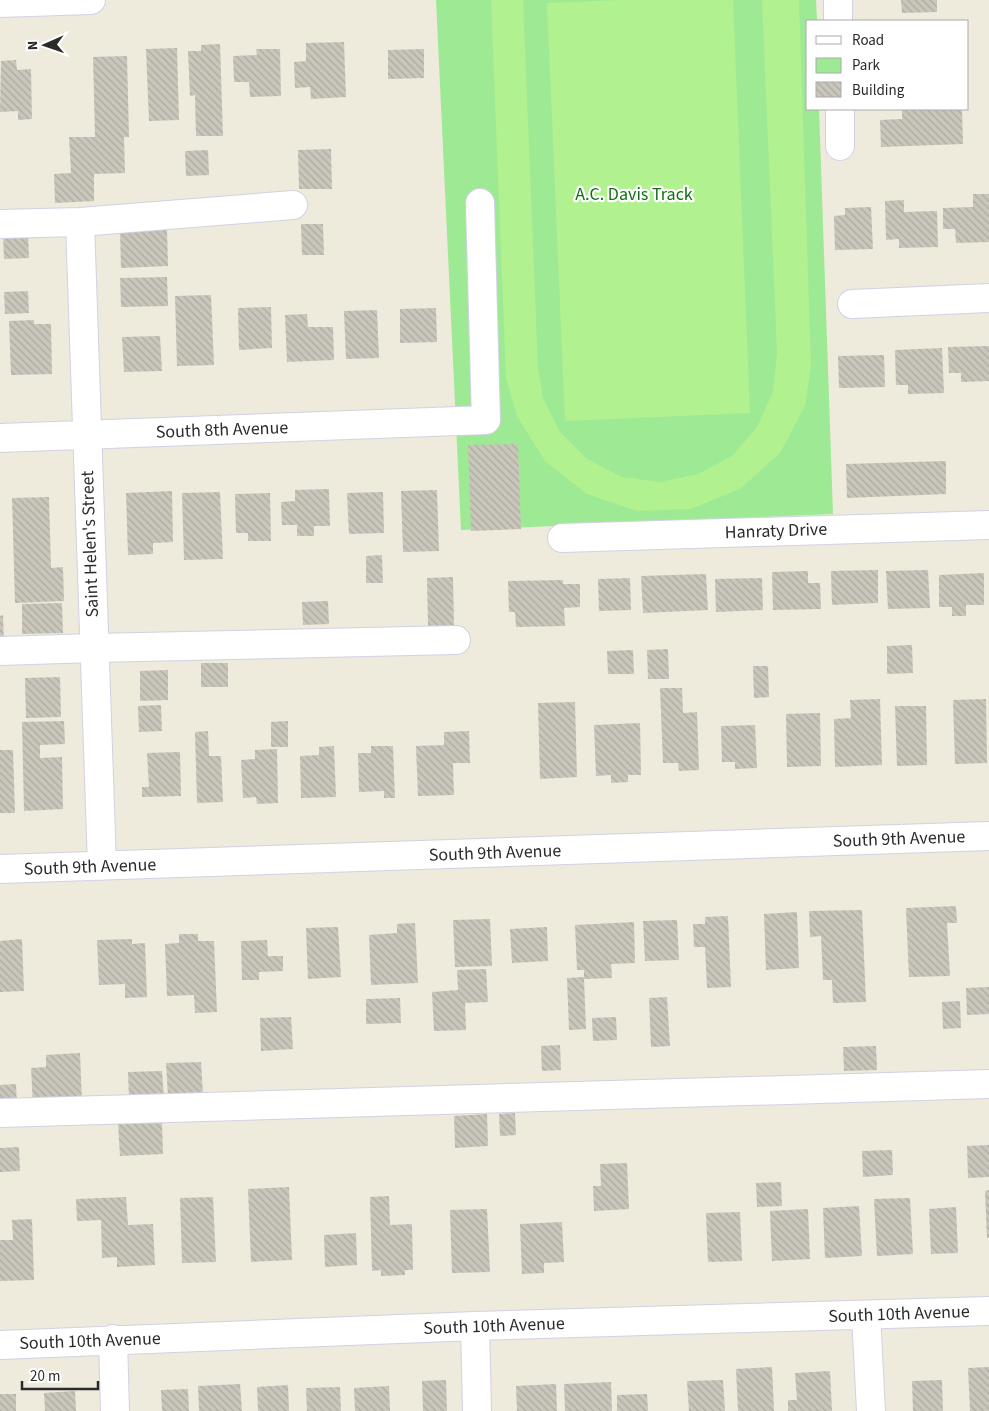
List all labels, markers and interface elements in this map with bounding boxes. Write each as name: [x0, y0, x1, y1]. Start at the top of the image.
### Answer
north arrow: [20, 20, 70, 70]
legend: [806, 20, 969, 110]
text: Road: [852, 30, 884, 51]
text: N: [23, 40, 43, 50]
text: Park: [852, 55, 881, 76]
text: Building: [852, 80, 905, 101]
park label: A.C. Davis Track: [575, 182, 693, 207]
street label: South 8th Avenue: [155, 415, 289, 445]
street label: Saint Helen's Street: [75, 470, 105, 618]
street label: Hanraty Drive: [724, 517, 828, 545]
street label: South 9th Avenue: [832, 824, 966, 854]
street label: South 9th Avenue: [428, 838, 562, 868]
street label: South 9th Avenue: [23, 852, 157, 882]
street label: South 10th Avenue: [828, 1299, 970, 1329]
street label: South 10th Avenue: [423, 1311, 565, 1341]
street label: South 10th Avenue: [19, 1326, 161, 1356]
scale bar: [22, 1358, 99, 1390]
text: 20 m: [30, 1366, 60, 1387]

